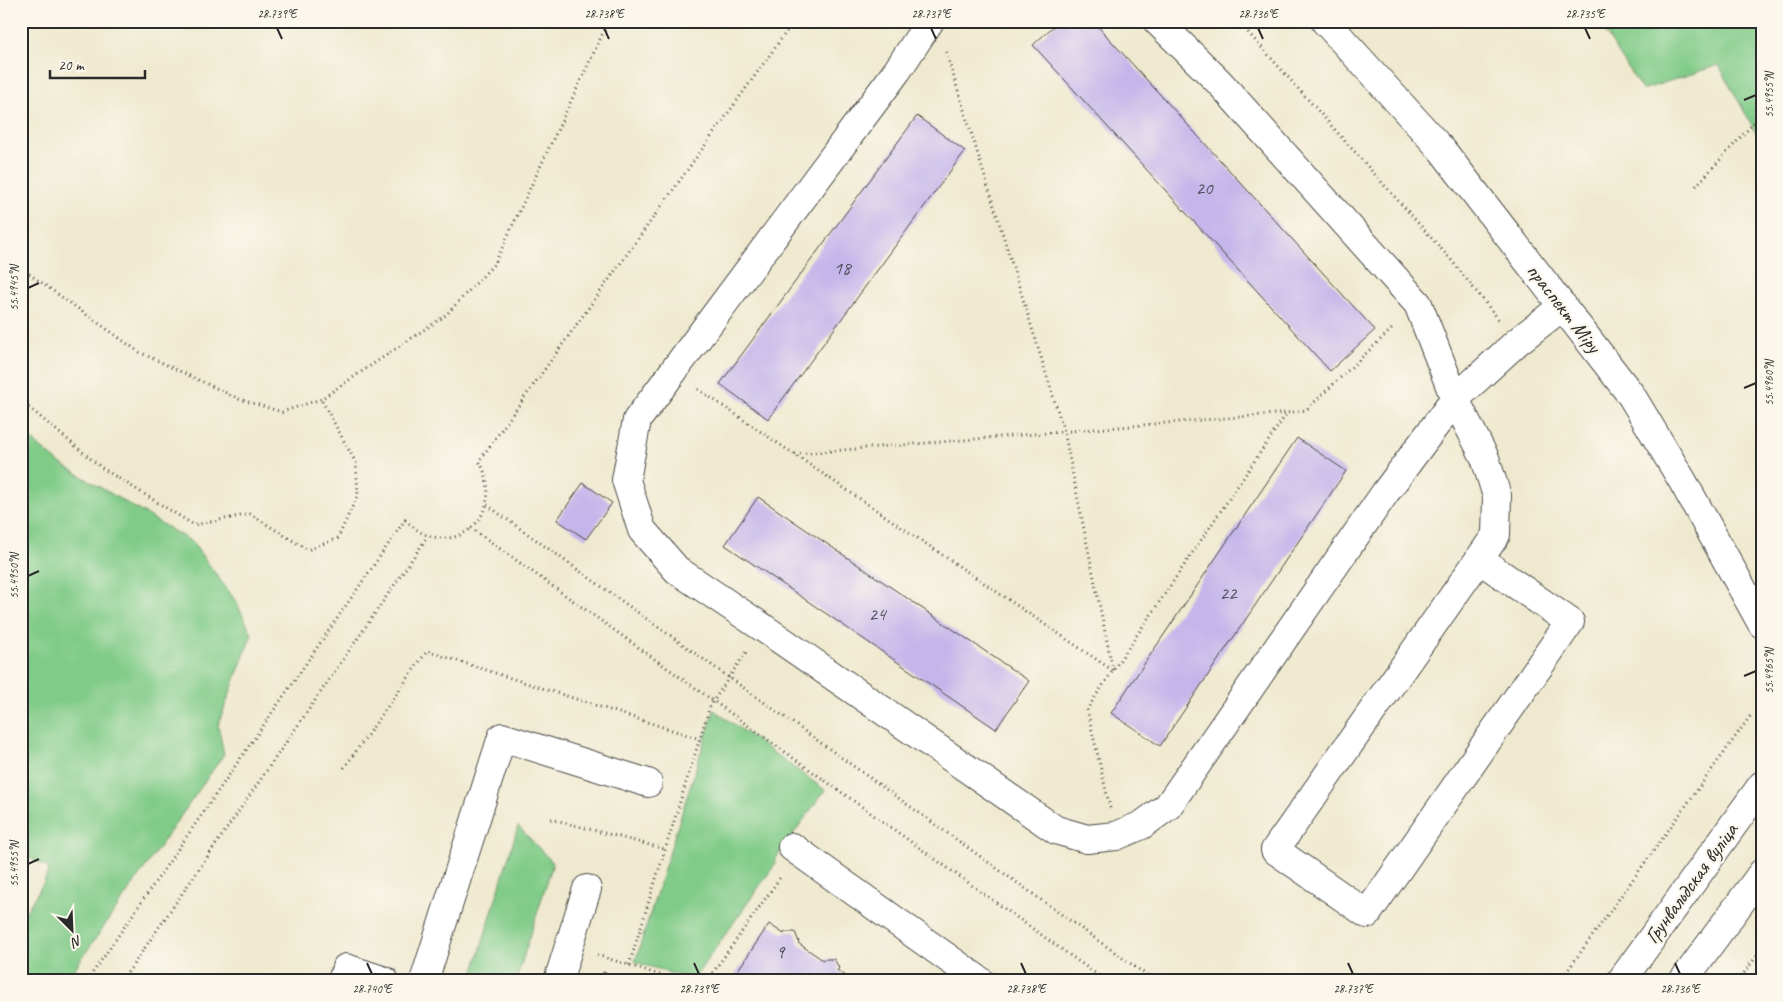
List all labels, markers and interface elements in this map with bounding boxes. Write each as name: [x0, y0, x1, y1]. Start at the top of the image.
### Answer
text: 28.739°E: [257, 6, 298, 22]
text: 28.738°E: [584, 6, 625, 22]
text: 28.737°E: [911, 6, 952, 22]
text: 28.736°E: [1238, 6, 1279, 22]
text: 28.735°E: [1565, 6, 1606, 22]
scale bar: [50, 48, 145, 80]
text: 20 m: [58, 56, 85, 75]
text: 55.4955°N: [1761, 71, 1777, 118]
house number: 20: [1195, 176, 1214, 200]
house number: 18: [833, 256, 853, 280]
street label: праспект Міру: [1521, 258, 1608, 359]
text: 55.4945°N: [6, 264, 22, 311]
text: 55.4960°N: [1761, 359, 1777, 406]
text: 55.4950°N: [6, 552, 22, 599]
house number: 22: [1219, 581, 1238, 605]
house number: 24: [868, 602, 888, 626]
text: 55.4965°N: [1761, 647, 1777, 694]
street label: Грунвальдская вуліца: [1639, 816, 1744, 948]
text: 55.4955°N: [6, 840, 22, 887]
north arrow: [48, 904, 98, 954]
text: N: [68, 932, 85, 952]
house number: 9: [776, 940, 786, 964]
text: 28.740°E: [352, 981, 393, 997]
text: 28.739°E: [679, 981, 720, 997]
text: 28.738°E: [1006, 981, 1047, 997]
text: 28.737°E: [1333, 981, 1374, 997]
text: 28.736°E: [1660, 981, 1701, 997]

